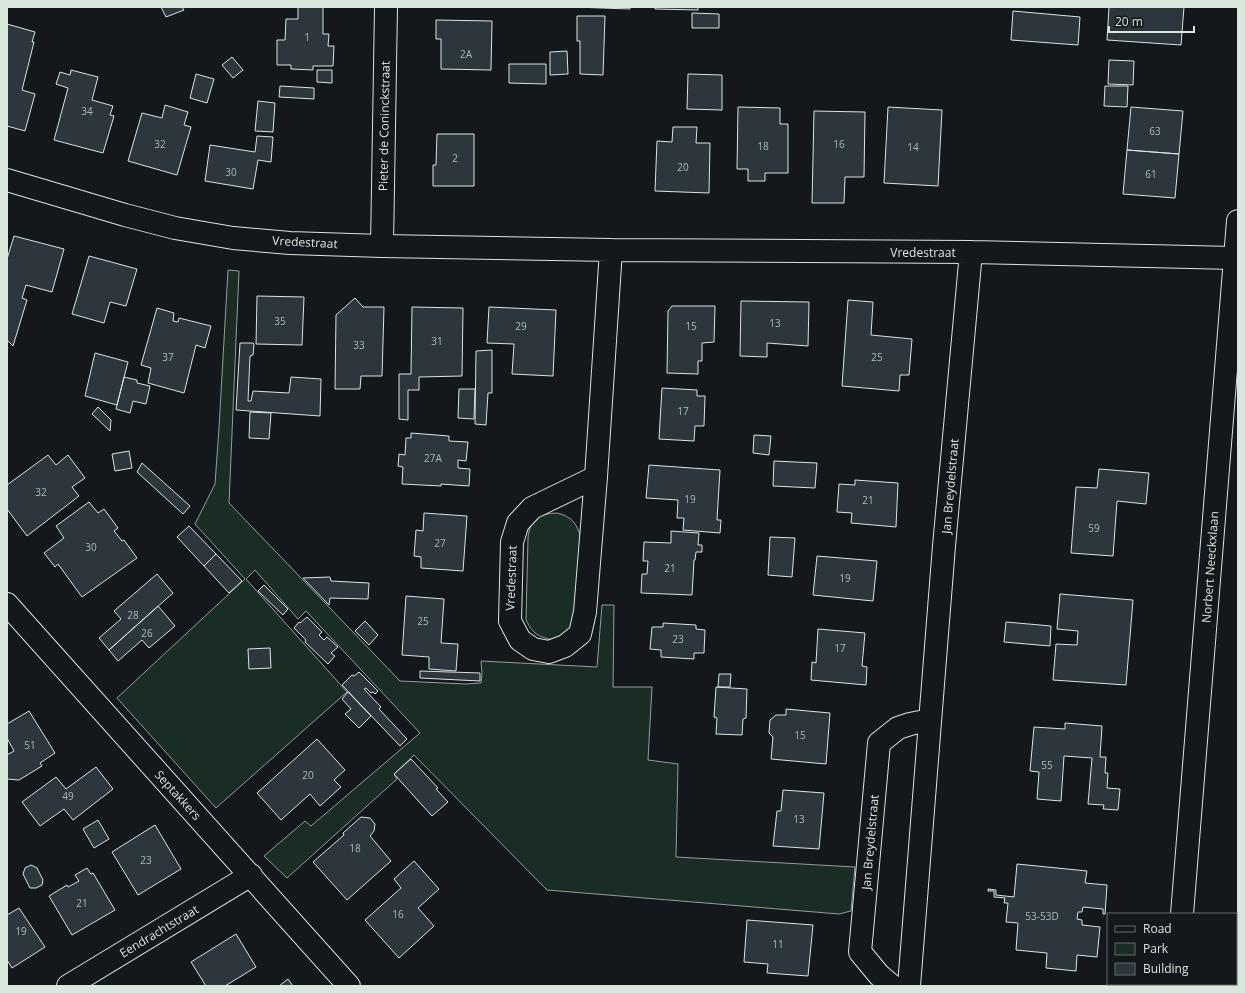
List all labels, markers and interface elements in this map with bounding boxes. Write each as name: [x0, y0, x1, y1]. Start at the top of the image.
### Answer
scale bar: [1109, 8, 1194, 34]
text: 20 m: [1115, 13, 1143, 30]
house number: 1: [304, 30, 310, 44]
house number: 2A: [460, 47, 473, 61]
street label: Pieter de Coninckstraat: [374, 61, 394, 191]
house number: 34: [81, 104, 93, 118]
house number: 63: [1149, 124, 1161, 138]
house number: 32: [154, 137, 166, 151]
house number: 16: [833, 137, 845, 151]
house number: 18: [757, 139, 769, 153]
house number: 14: [907, 140, 919, 154]
house number: 2: [452, 151, 458, 165]
house number: 20: [677, 160, 689, 174]
house number: 30: [225, 165, 237, 179]
house number: 61: [1145, 167, 1157, 181]
street label: Vredestraat: [272, 232, 338, 252]
street label: Vredestraat: [890, 244, 956, 261]
house number: 35: [274, 314, 286, 328]
house number: 13: [769, 316, 781, 330]
house number: 29: [515, 319, 527, 333]
house number: 15: [685, 319, 697, 333]
house number: 31: [431, 334, 443, 348]
house number: 33: [353, 338, 365, 352]
house number: 37: [162, 350, 174, 364]
house number: 25: [871, 350, 883, 364]
house number: 17: [677, 404, 689, 418]
street label: Jan Breydelstraat: [937, 438, 963, 535]
house number: 27A: [424, 451, 443, 465]
house number: 32: [35, 485, 47, 499]
house number: 19: [684, 492, 696, 506]
house number: 21: [862, 493, 874, 507]
street label: Norbert Neeckxlaan: [1198, 510, 1222, 624]
house number: 59: [1088, 521, 1100, 535]
house number: 27: [434, 536, 446, 550]
house number: 30: [85, 540, 97, 554]
street label: Vredestraat: [501, 545, 521, 611]
house number: 21: [664, 561, 676, 575]
house number: 19: [839, 571, 851, 585]
house number: 28: [127, 608, 139, 622]
house number: 25: [417, 614, 429, 628]
house number: 26: [141, 626, 153, 640]
house number: 23: [672, 632, 684, 646]
house number: 17: [834, 641, 846, 655]
house number: 15: [794, 728, 806, 742]
house number: 51: [24, 738, 36, 752]
house number: 55: [1041, 758, 1053, 772]
street label: Septakkers: [151, 766, 205, 824]
house number: 20: [302, 768, 314, 782]
house number: 49: [62, 789, 74, 803]
street label: Jan Breydelstraat: [857, 794, 883, 891]
house number: 13: [793, 812, 805, 826]
house number: 18: [349, 841, 361, 855]
house number: 23: [140, 853, 152, 867]
house number: 21: [76, 896, 88, 910]
street label: Eendrachtstraat: [116, 901, 202, 961]
house number: 16: [392, 907, 404, 921]
house number: 53-53D: [1025, 909, 1059, 923]
legend: [1107, 913, 1237, 985]
text: Road: [1143, 920, 1172, 937]
house number: 19: [15, 924, 27, 938]
house number: 11: [772, 937, 784, 951]
text: Park: [1143, 940, 1169, 957]
text: Building: [1143, 960, 1189, 977]

